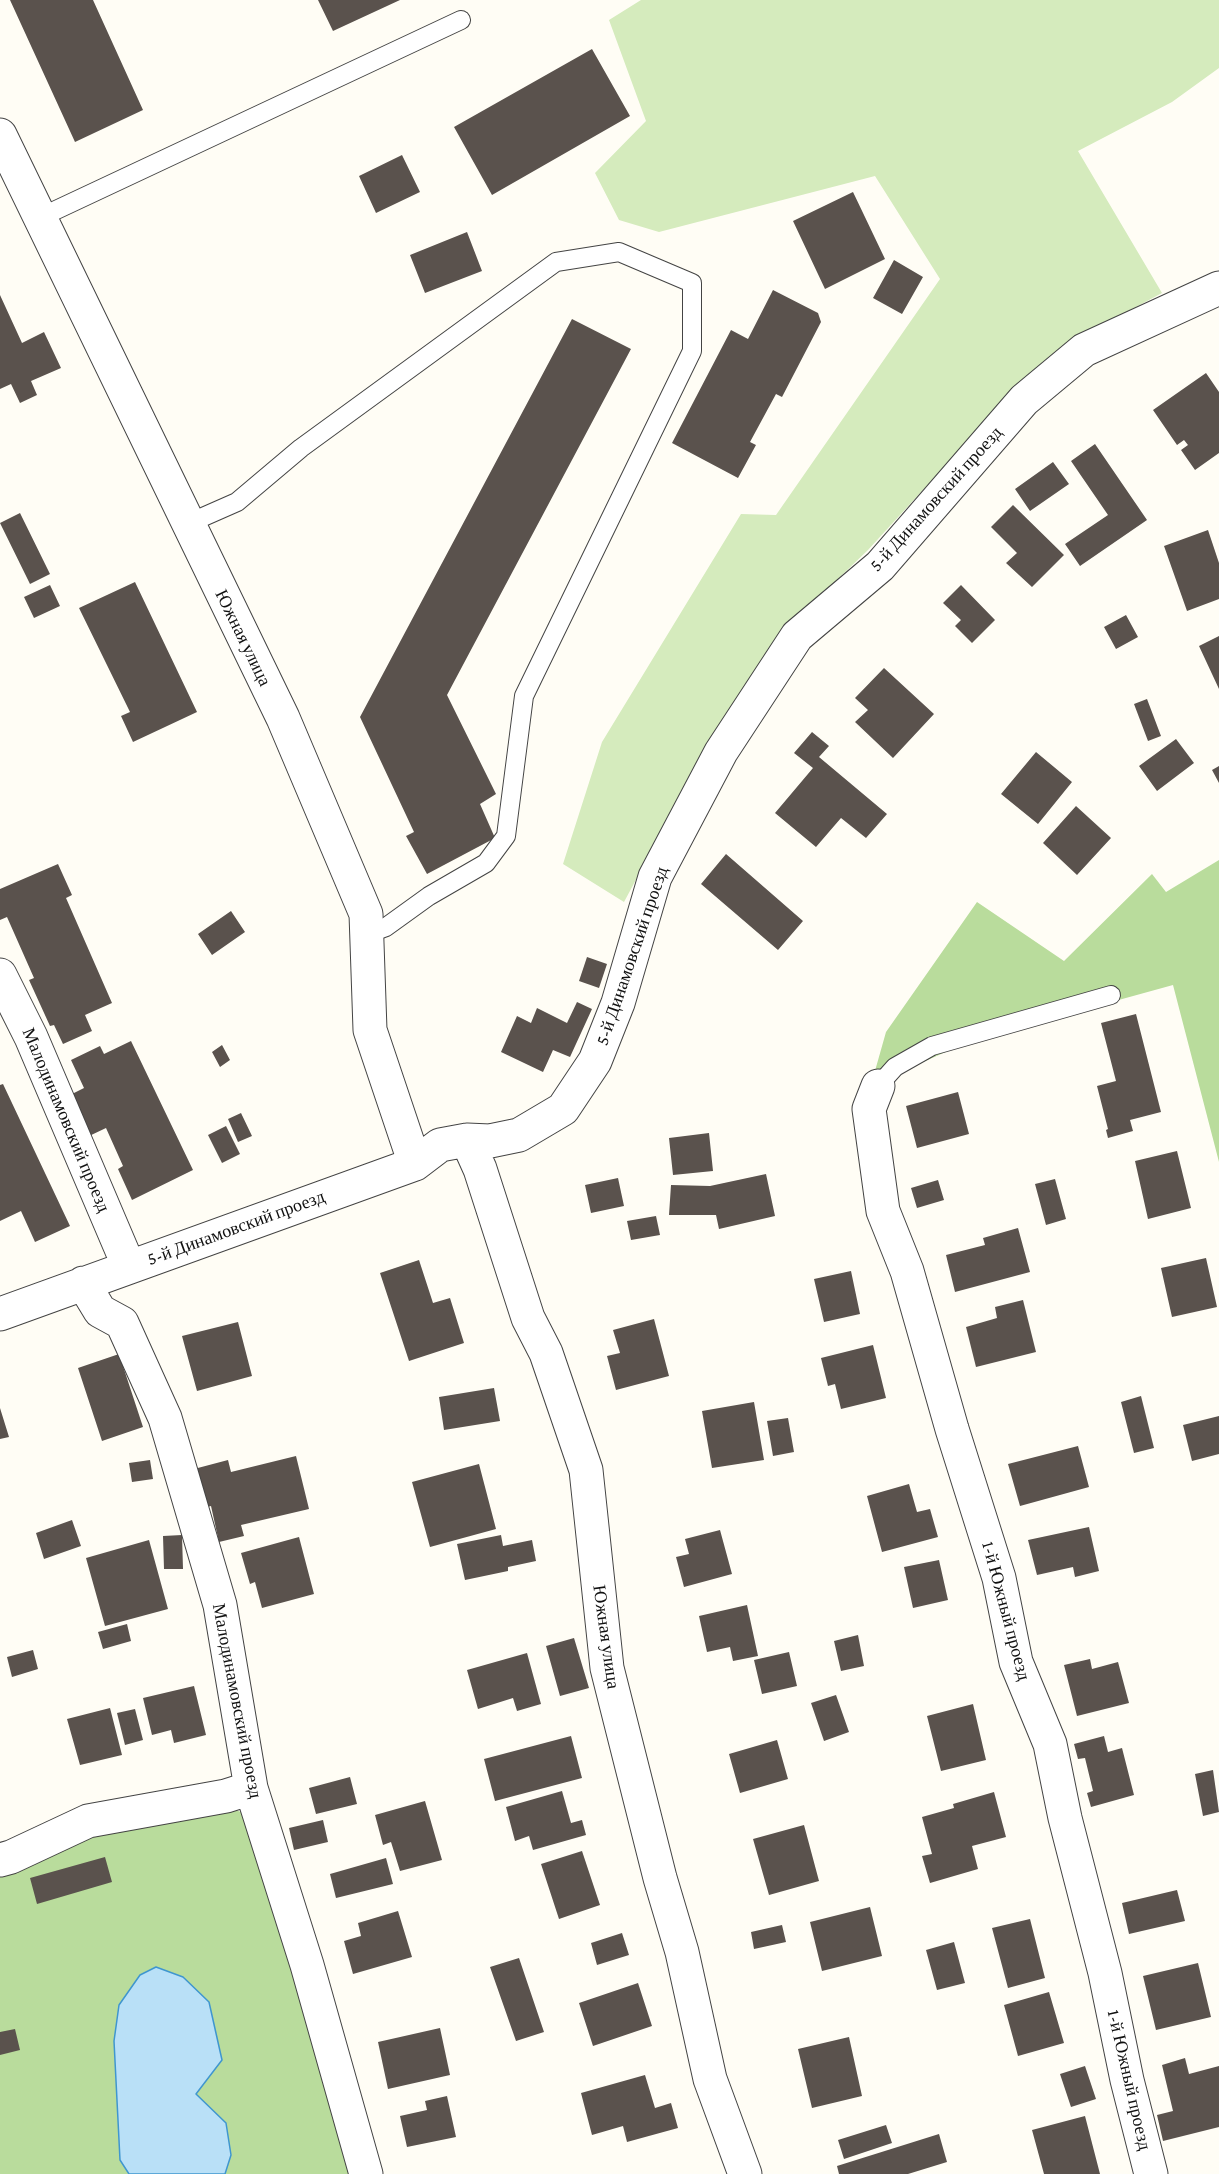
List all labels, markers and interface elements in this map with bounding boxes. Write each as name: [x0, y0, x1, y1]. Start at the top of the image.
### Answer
street label: 5-й Динамовский проезд: [865, 422, 1007, 576]
street label: Южная улица: [210, 586, 276, 690]
street label: 5-й Динамовский проезд: [591, 864, 673, 1048]
street label: Малодинамовский проезд: [17, 1025, 115, 1215]
street label: 5-й Динамовский проезд: [144, 1186, 328, 1270]
street label: 1-й Южный проезд: [977, 1539, 1035, 1683]
street label: Южная улица: [588, 1584, 624, 1690]
street label: Малодинамовский проезд: [207, 1602, 267, 1800]
street label: 1-й Южный проезд: [1102, 2008, 1156, 2152]

